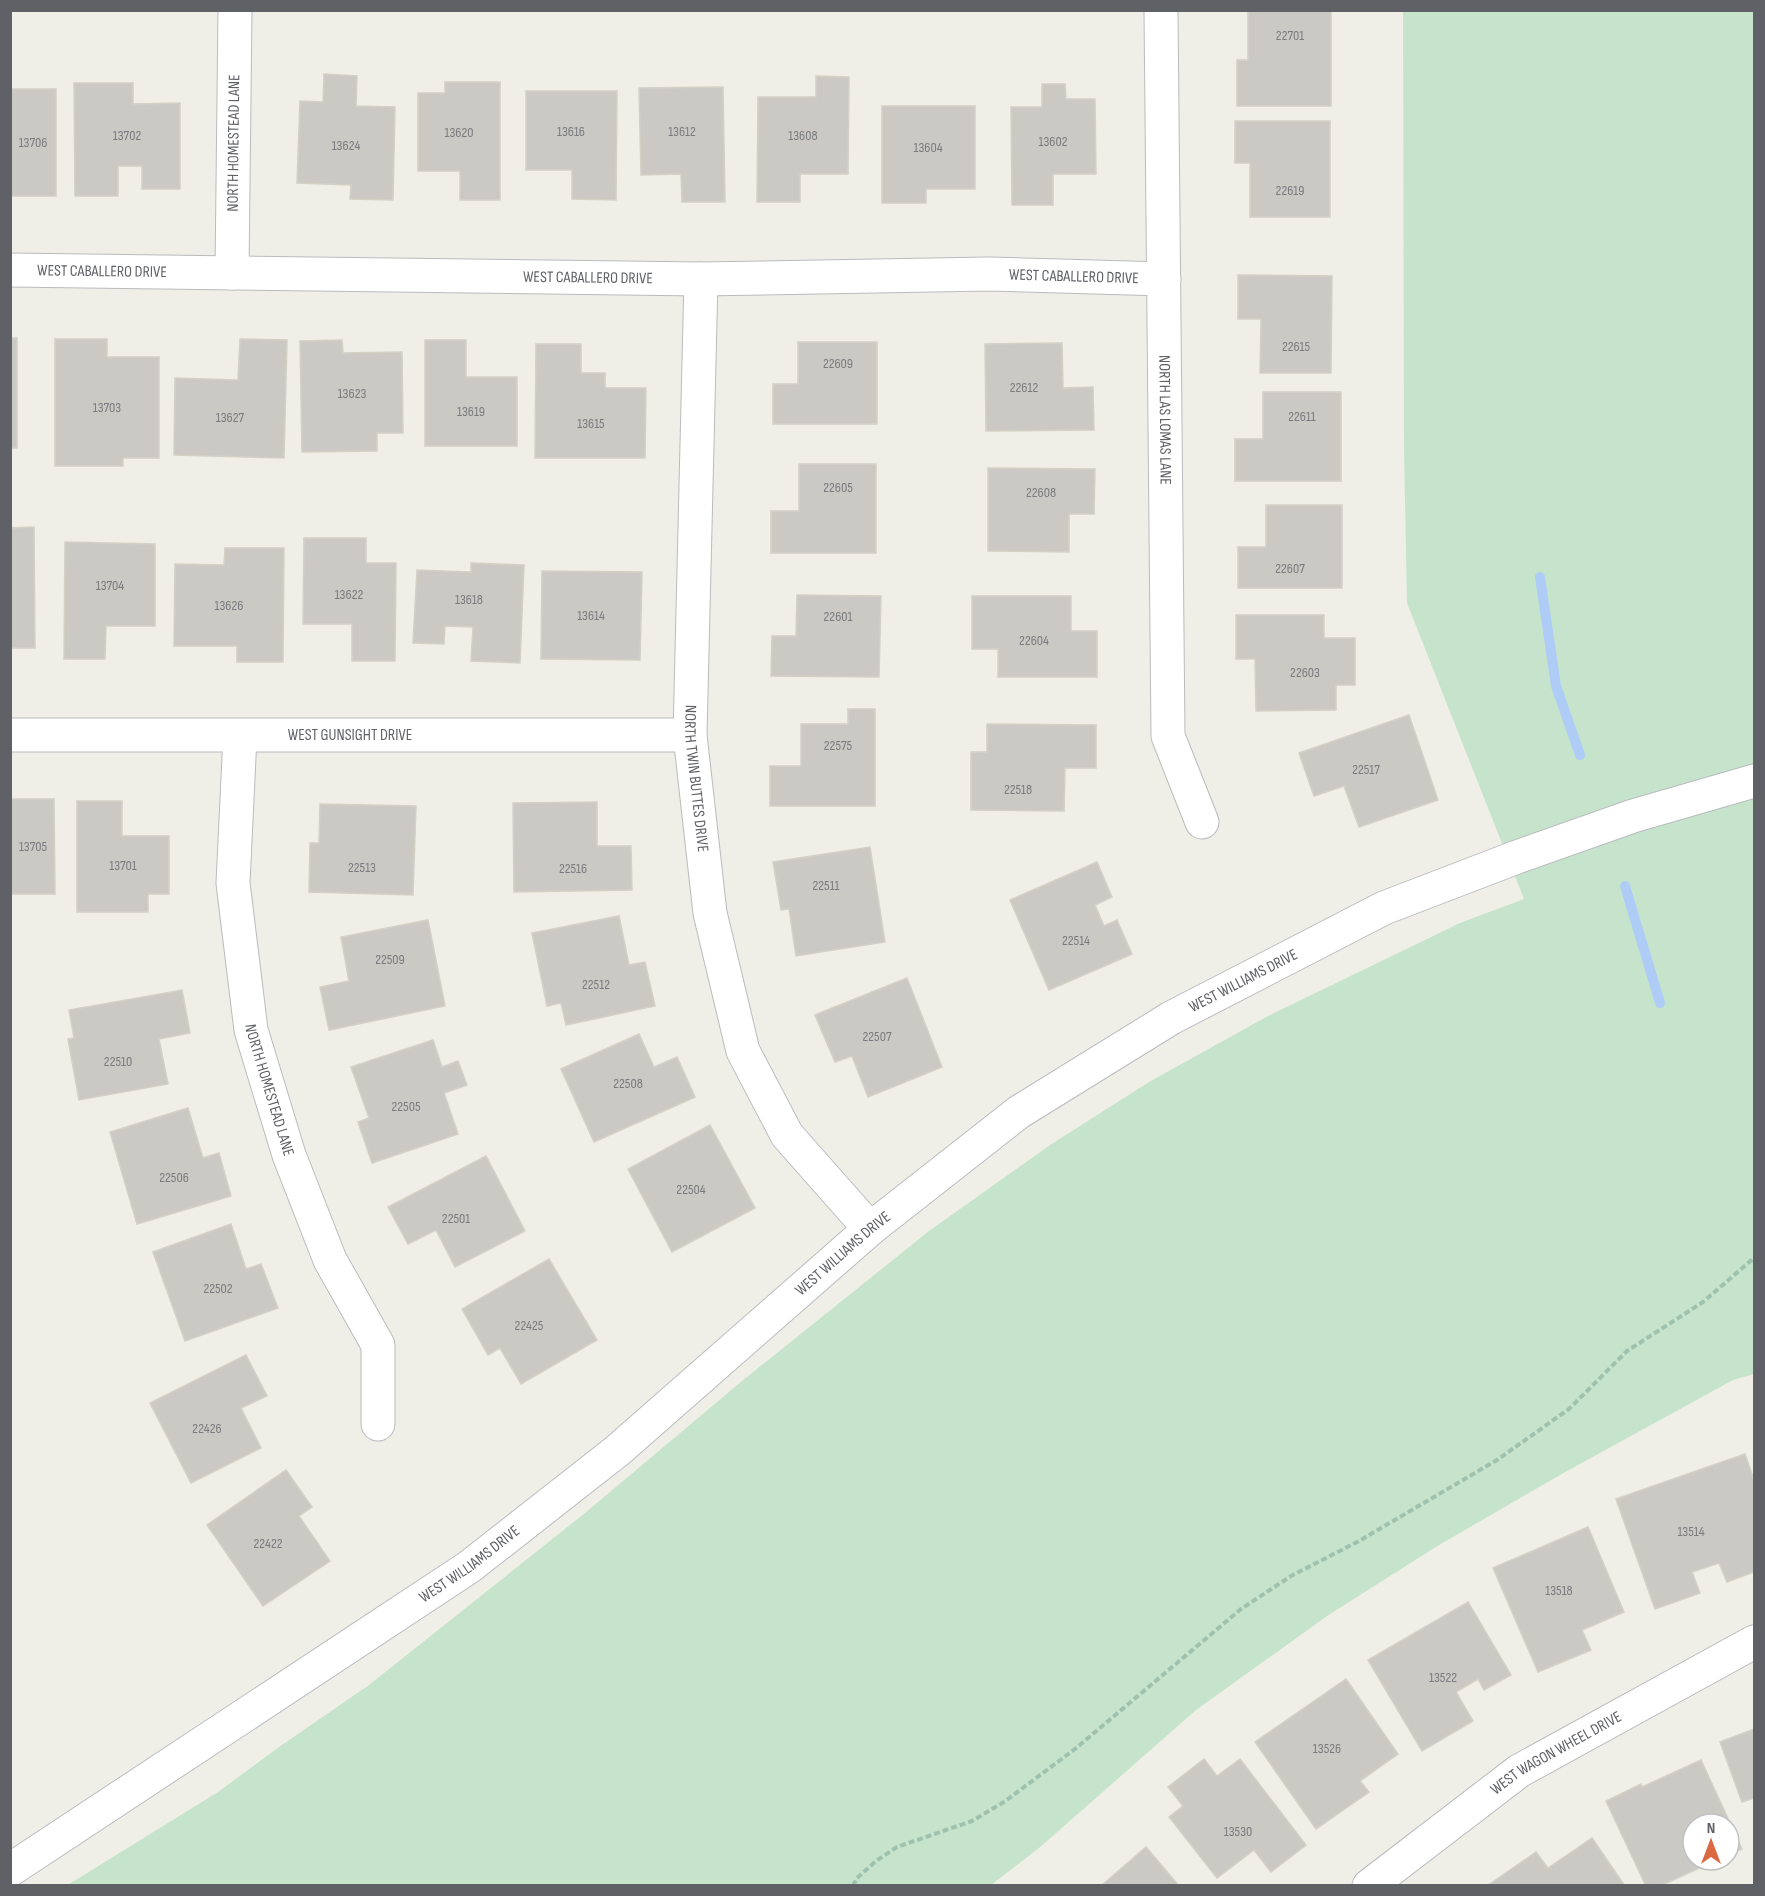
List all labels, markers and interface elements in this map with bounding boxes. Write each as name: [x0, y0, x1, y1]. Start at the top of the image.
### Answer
house number: 22701: [1276, 27, 1304, 44]
street label: NORTH HOMESTEAD LANE: [223, 74, 244, 212]
house number: 13616: [557, 123, 585, 140]
house number: 13612: [668, 123, 696, 140]
house number: 13620: [444, 124, 474, 141]
house number: 13702: [113, 127, 141, 144]
house number: 13608: [788, 127, 818, 144]
house number: 13602: [1039, 133, 1068, 150]
house number: 13706: [19, 134, 47, 151]
house number: 13624: [332, 137, 360, 154]
house number: 13604: [914, 139, 943, 156]
house number: 22619: [1276, 182, 1304, 199]
street label: WEST CABALLERO DRIVE: [37, 261, 167, 282]
street label: WEST CABALLERO DRIVE: [1009, 265, 1139, 288]
street label: WEST CABALLERO DRIVE: [523, 267, 653, 288]
house number: 22615: [1282, 338, 1310, 355]
house number: 22609: [823, 355, 853, 372]
street label: NORTH LAS LOMAS LANE: [1155, 355, 1175, 485]
house number: 22612: [1010, 379, 1038, 396]
house number: 13623: [338, 385, 366, 402]
house number: 13703: [93, 399, 121, 416]
house number: 13619: [457, 403, 485, 420]
house number: 22611: [1288, 408, 1316, 425]
house number: 13627: [216, 409, 245, 426]
house number: 13615: [577, 415, 605, 432]
house number: 22605: [823, 479, 853, 496]
house number: 22608: [1026, 484, 1056, 501]
house number: 22607: [1275, 560, 1305, 577]
house number: 13704: [96, 577, 124, 594]
house number: 13622: [335, 586, 364, 603]
house number: 13618: [455, 591, 483, 608]
house number: 13626: [215, 597, 243, 614]
house number: 13614: [577, 607, 605, 624]
house number: 22601: [824, 608, 853, 625]
house number: 22604: [1019, 632, 1049, 649]
house number: 22603: [1290, 664, 1320, 681]
street label: NORTH TWIN BUTTES DRIVE: [680, 705, 713, 853]
street label: WEST GUNSIGHT DRIVE: [288, 726, 412, 745]
house number: 22575: [824, 737, 853, 754]
house number: 22517: [1352, 761, 1380, 778]
house number: 22518: [1004, 781, 1032, 798]
house number: 13705: [19, 838, 47, 855]
house number: 13701: [109, 857, 137, 874]
house number: 22513: [348, 859, 376, 876]
house number: 22516: [559, 860, 587, 877]
house number: 22511: [813, 877, 840, 894]
house number: 22514: [1062, 932, 1090, 949]
street label: WEST WILLIAMS DRIVE: [1186, 945, 1301, 1017]
house number: 22509: [375, 951, 405, 968]
house number: 22512: [582, 976, 610, 993]
street label: NORTH HOMESTEAD LANE: [241, 1023, 298, 1158]
house number: 22507: [863, 1028, 892, 1045]
house number: 22510: [104, 1053, 132, 1070]
house number: 22508: [613, 1075, 643, 1092]
house number: 22505: [391, 1098, 421, 1115]
house number: 22506: [159, 1169, 189, 1186]
house number: 22504: [676, 1181, 706, 1198]
street label: WEST WILLIAMS DRIVE: [791, 1207, 894, 1300]
house number: 22501: [442, 1210, 470, 1227]
house number: 22502: [203, 1280, 233, 1297]
house number: 22425: [515, 1317, 544, 1334]
house number: 22426: [192, 1420, 222, 1437]
street label: WEST WILLIAMS DRIVE: [416, 1521, 524, 1607]
house number: 13514: [1677, 1523, 1705, 1540]
house number: 22422: [254, 1535, 283, 1552]
house number: 13518: [1545, 1582, 1573, 1599]
house number: 13522: [1429, 1669, 1457, 1686]
street label: WEST WAGON WHEEL DRIVE: [1487, 1707, 1625, 1799]
house number: 13526: [1313, 1740, 1341, 1757]
north arrow: [1681, 1812, 1741, 1872]
text: N: [1707, 1819, 1715, 1838]
house number: 13530: [1224, 1823, 1252, 1840]

